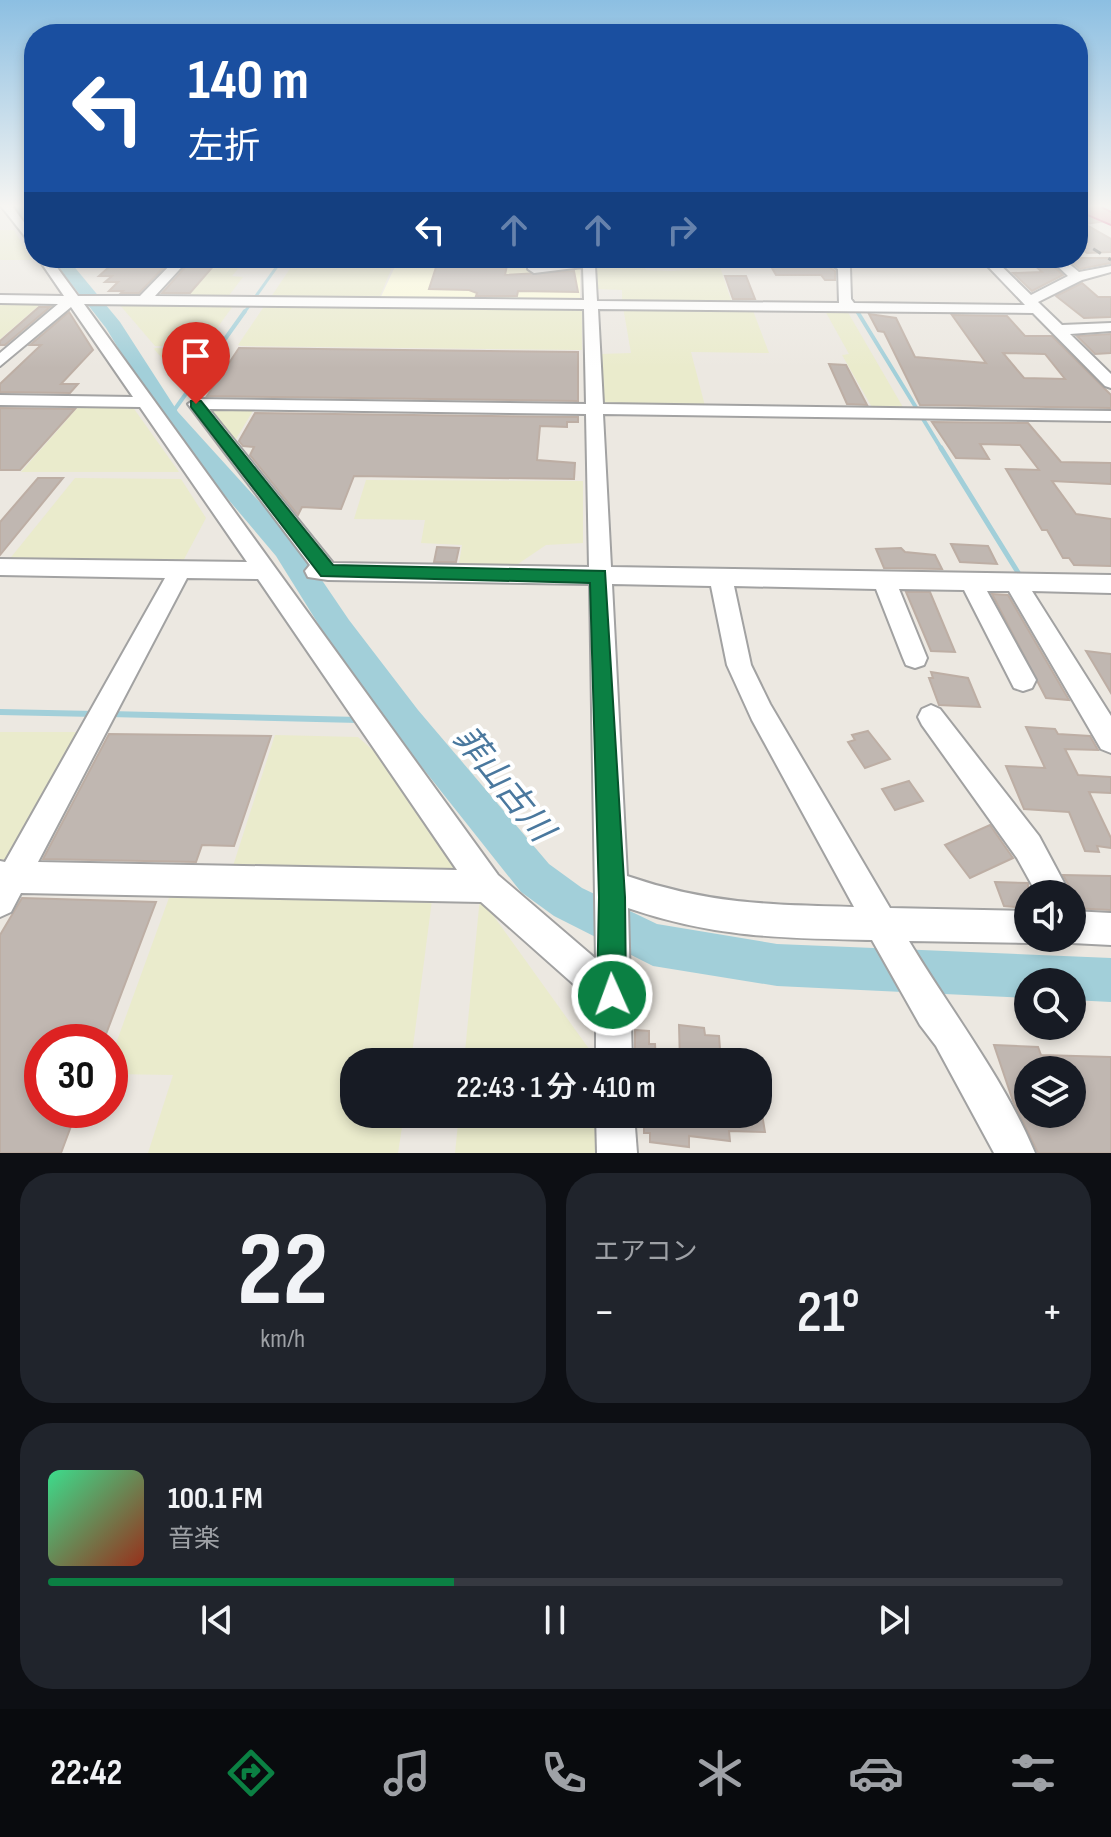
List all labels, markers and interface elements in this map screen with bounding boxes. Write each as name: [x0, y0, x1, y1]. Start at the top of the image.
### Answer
text: 140 m: [188, 48, 309, 115]
icon: left: [56, 56, 160, 160]
text: 左折: [188, 126, 260, 169]
icon: left: [408, 208, 452, 252]
icon: ahead: [492, 208, 536, 252]
icon: ahead: [576, 208, 620, 252]
icon: right: [660, 208, 704, 252]
pin: [162, 322, 230, 404]
icon: arrive: [174, 334, 218, 378]
water label: 菲山古川: [444, 718, 563, 852]
map controls: [1014, 880, 1086, 1128]
button: sound: [1014, 880, 1086, 952]
position arrow: [570, 953, 654, 1037]
button: search: [1014, 968, 1086, 1040]
speed limit sign: 30: [24, 1024, 128, 1128]
button: layers: [1014, 1056, 1086, 1128]
text: 22:43 · 1 分 · 410 m: [456, 1070, 656, 1106]
text: 22: [237, 1209, 328, 1334]
text: エアコン: [594, 1237, 698, 1268]
text: 21°: [797, 1277, 860, 1349]
text: −: [594, 1286, 615, 1339]
text: +: [1041, 1286, 1063, 1339]
text: km/h: [260, 1324, 305, 1355]
text: 100.1 FM: [168, 1481, 263, 1517]
text: 音楽: [168, 1524, 220, 1555]
icon: previous: [195, 1598, 239, 1642]
icon: pause: [533, 1598, 577, 1642]
icon: next: [872, 1598, 916, 1642]
icon: directions: [223, 1745, 279, 1801]
icon: music: [379, 1745, 435, 1801]
icon: phone: [536, 1745, 592, 1801]
icon: climate: [692, 1745, 748, 1801]
icon: car: [848, 1745, 904, 1801]
icon: filters: [1005, 1745, 1061, 1801]
text: 22:42: [50, 1752, 122, 1795]

